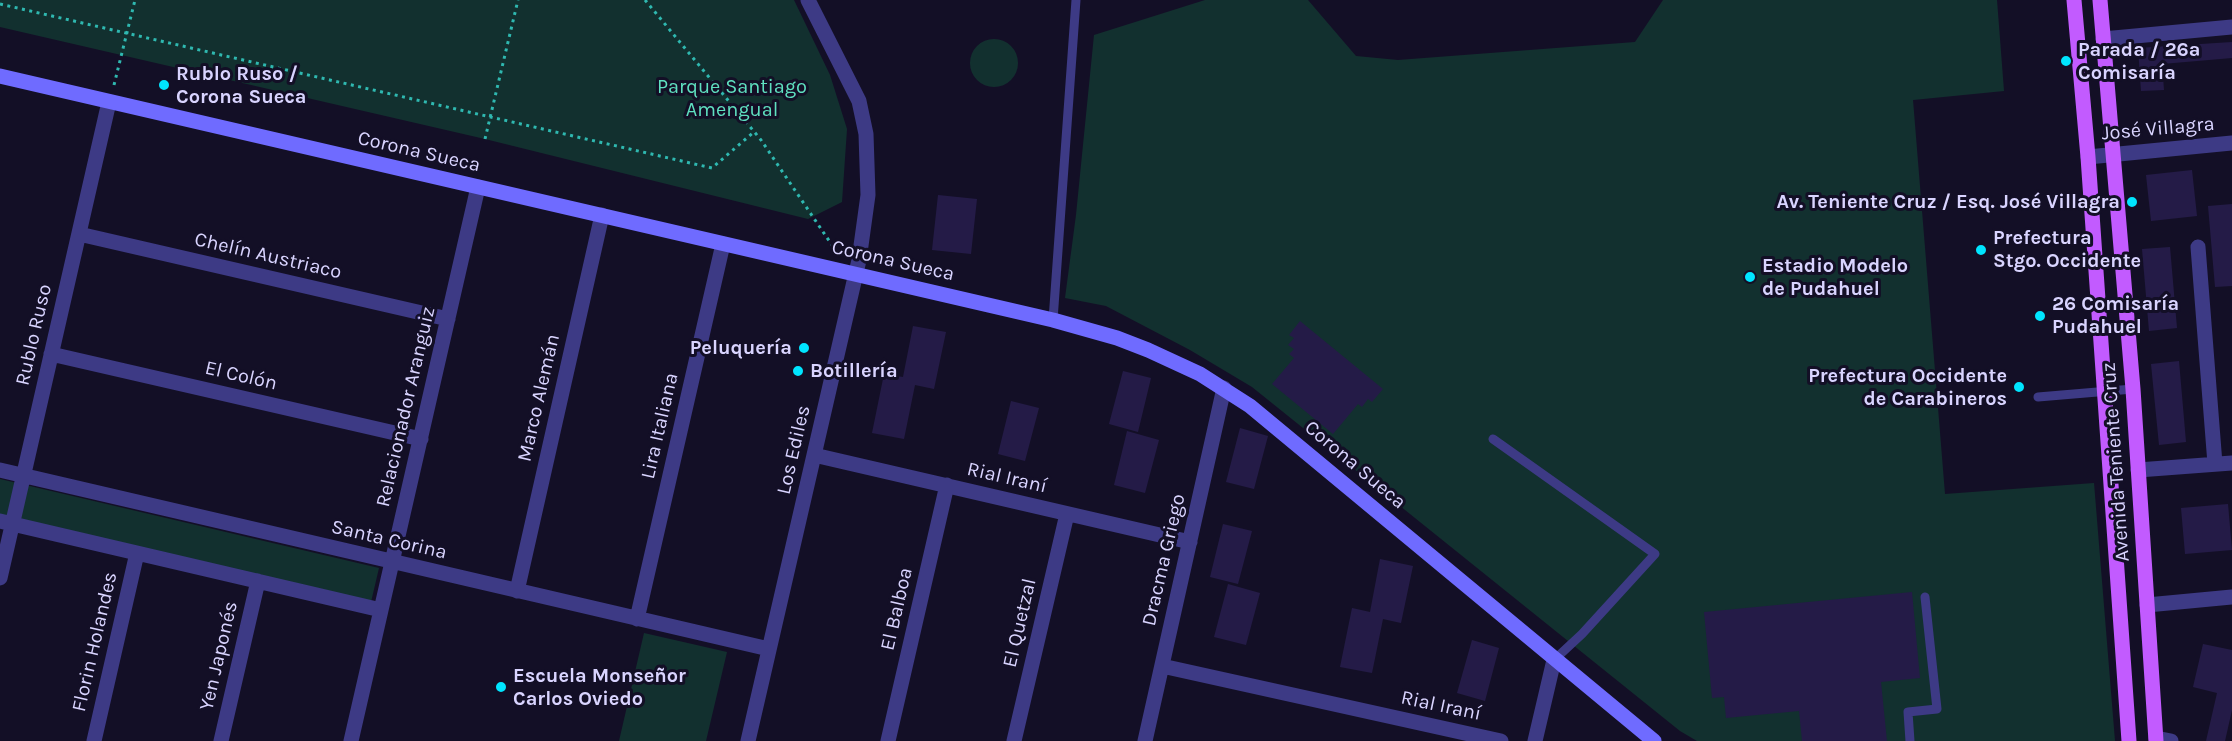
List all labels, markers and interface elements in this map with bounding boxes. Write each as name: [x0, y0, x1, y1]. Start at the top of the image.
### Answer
place label: Parada / 26ª Comisaría: [2078, 38, 2200, 85]
marker: Parada / 26ª Comisaría: [2059, 54, 2073, 68]
place label: Rublo Ruso / Corona Sueca: [176, 62, 307, 109]
park label: Parque Santiago Amengual: [657, 75, 807, 122]
marker: Rublo Ruso / Corona Sueca: [157, 78, 171, 92]
street label: José Villagra: [2100, 112, 2216, 146]
street label: Corona Sueca: [355, 126, 483, 178]
place label: Av. Teniente Cruz / Esq. José Villagra: [1777, 190, 2120, 214]
marker: Av. Teniente Cruz / Esq. José Villagra: [2125, 195, 2139, 209]
place label: Prefectura Stgo. Occidente: [1993, 226, 2141, 273]
street label: Chelín Austriaco: [192, 227, 344, 285]
street label: Corona Sueca: [829, 235, 957, 287]
marker: Prefectura Stgo. Occidente: [1974, 243, 1988, 257]
place label: Estadio Modelo de Pudahuel: [1762, 254, 1908, 301]
marker: Estadio Modelo de Pudahuel: [1743, 270, 1757, 284]
street label: Rublo Ruso: [11, 282, 57, 388]
place label: 26 Comisaría Pudahuel: [2052, 292, 2179, 339]
street label: Relacionador Aranguiz: [371, 305, 441, 509]
marker: 26 Comisaría Pudahuel: [2033, 309, 2047, 323]
street label: Marco Alemán: [513, 332, 565, 464]
place label: Peluquería: [690, 336, 792, 360]
marker: Peluquería: [797, 341, 811, 355]
street label: El Colón: [203, 356, 279, 396]
place label: Botillería: [810, 359, 898, 383]
street label: Avenida Teniente Cruz: [2097, 362, 2135, 562]
marker: Botillería: [791, 364, 805, 378]
place label: Prefectura Occidente de Carabineros: [1808, 364, 2007, 411]
street label: Lira Italiana: [636, 371, 684, 481]
marker: Prefectura Occidente de Carabineros: [2012, 380, 2026, 394]
street label: Los Ediles: [772, 403, 816, 497]
street label: Corona Sueca: [1299, 416, 1411, 514]
street label: Rial Iraní: [965, 457, 1049, 499]
street label: Dracma Griego: [1137, 492, 1191, 628]
street label: Santa Corina: [329, 515, 449, 565]
street label: El Balboa: [876, 565, 918, 653]
street label: Florin Holandes: [67, 570, 123, 714]
street label: El Quetzal: [998, 576, 1042, 670]
street label: Yen Japonés: [195, 599, 243, 713]
place label: Escuela Monseñor Carlos Oviedo: [513, 664, 686, 711]
marker: Escuela Monseñor Carlos Oviedo: [494, 680, 508, 694]
street label: Rial Iraní: [1399, 686, 1483, 726]

